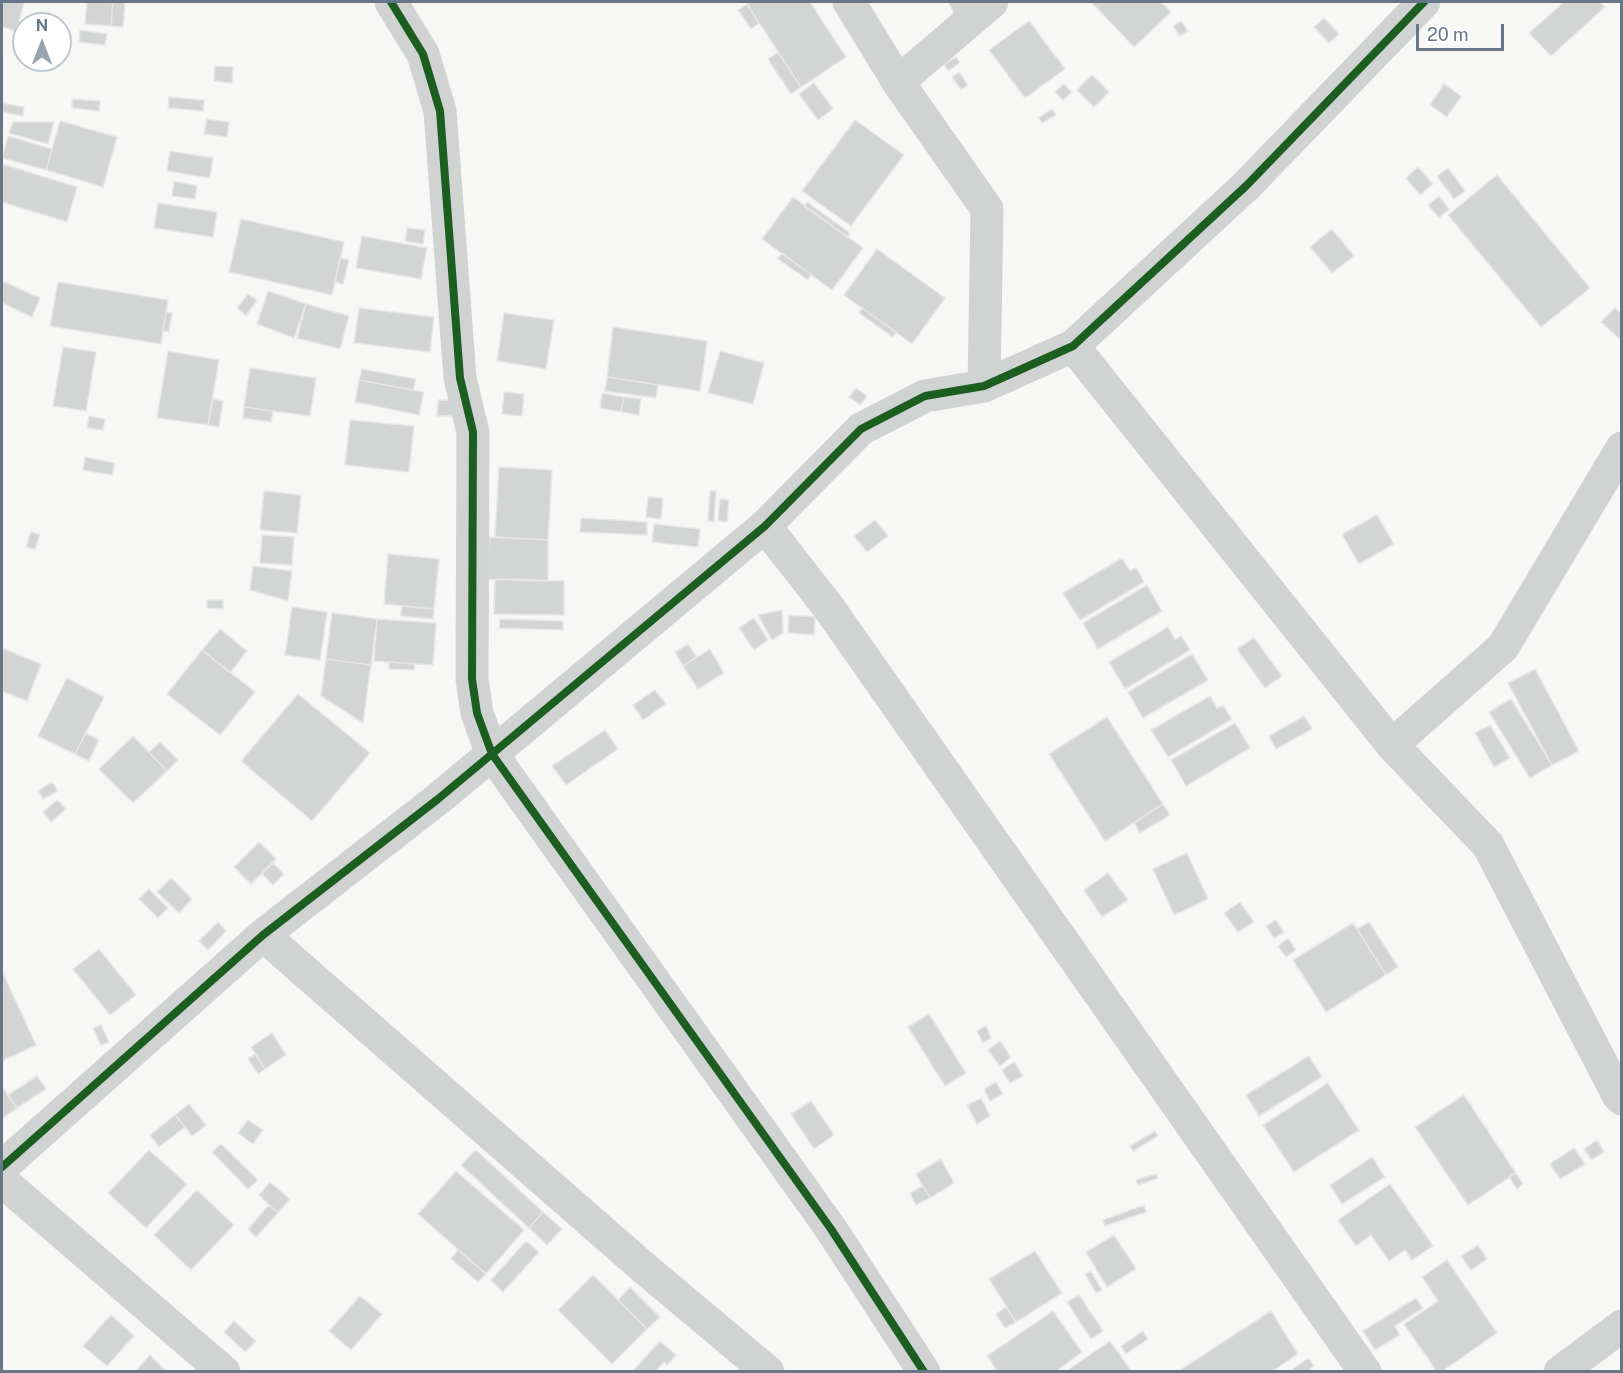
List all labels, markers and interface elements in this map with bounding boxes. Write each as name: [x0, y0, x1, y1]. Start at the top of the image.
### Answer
north arrow: [12, 12, 72, 72]
scale bar: [1419, 12, 1508, 50]
text: N: [36, 16, 48, 35]
text: 20 m: [1427, 24, 1469, 45]

